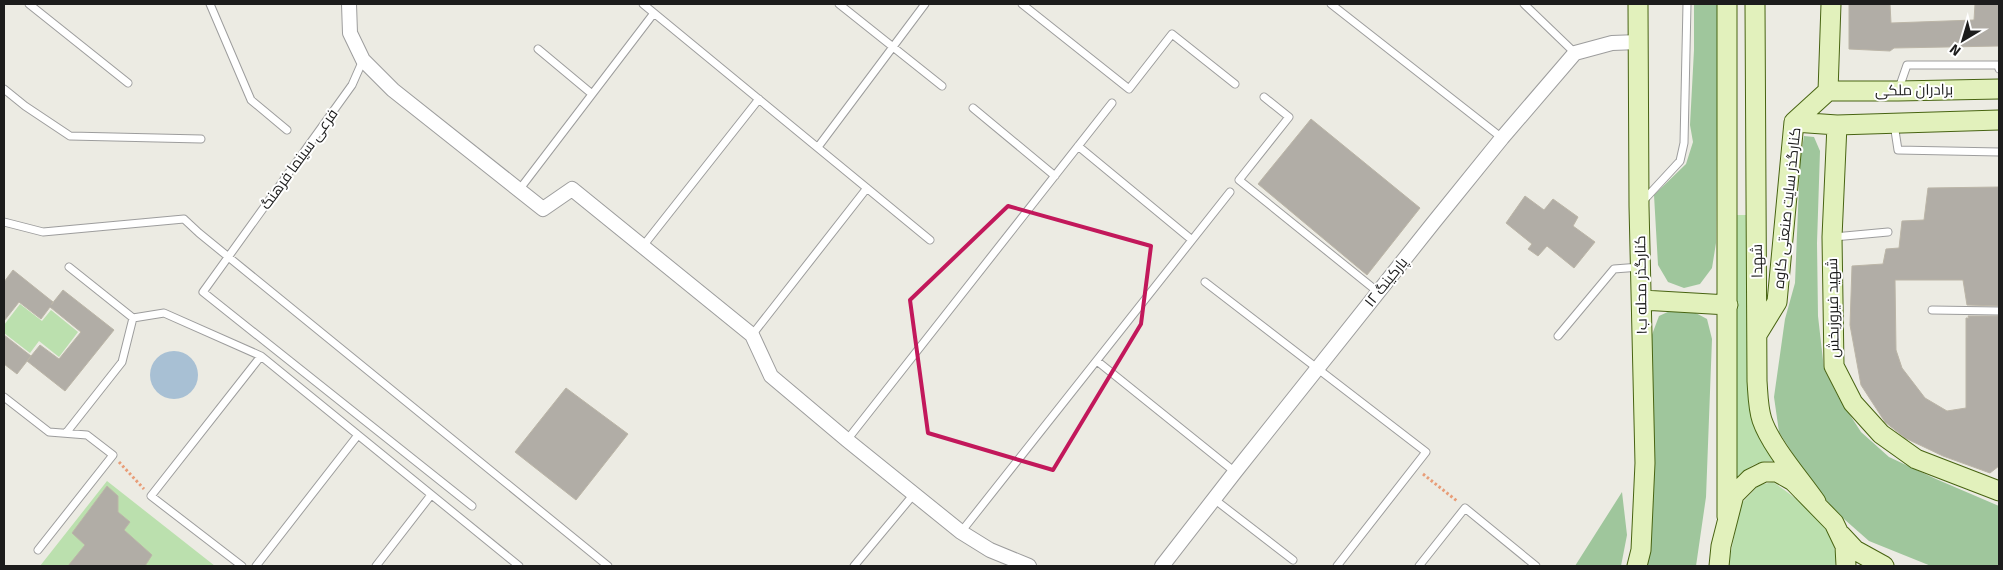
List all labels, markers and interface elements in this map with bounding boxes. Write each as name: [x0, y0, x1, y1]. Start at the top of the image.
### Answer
north arrow: [1938, 15, 1988, 65]
text: N: [1946, 40, 1964, 60]
street label: برادران ملکی: [1875, 80, 1953, 101]
street label: فرعی سینما فرهنگ: [256, 105, 342, 214]
street label: کنارگذر سایت صنعتی کاوه: [1770, 127, 1805, 290]
street label: کنارگذر محله ب۱: [1631, 235, 1651, 335]
street label: شهدا: [1748, 244, 1767, 278]
street label: پارکینگ ۱۲: [1361, 254, 1412, 311]
street label: شهید فیروزبخش: [1823, 258, 1844, 358]

